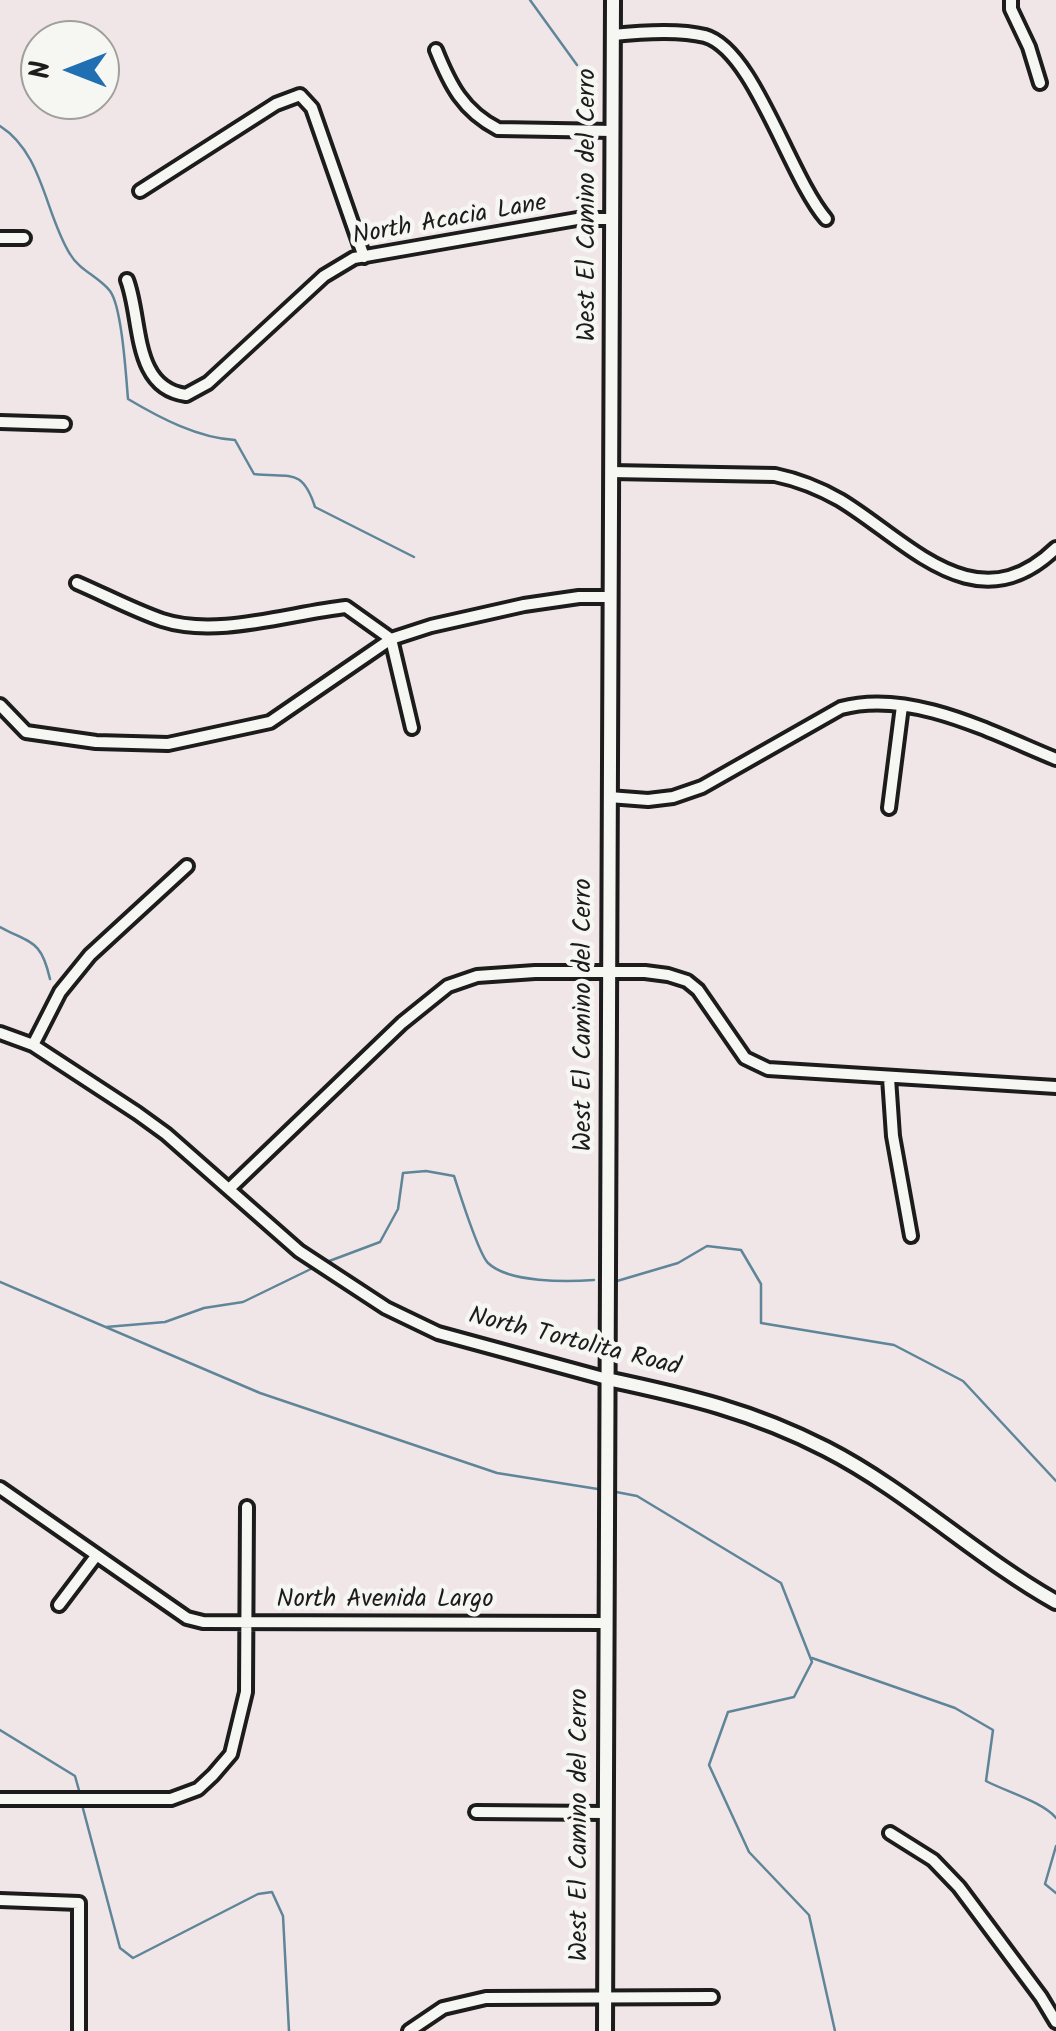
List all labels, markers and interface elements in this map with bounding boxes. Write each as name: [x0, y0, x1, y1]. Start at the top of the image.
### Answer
north arrow: [20, 20, 120, 120]
text: N: [19, 61, 64, 79]
street label: West El Camino del Cerro: [575, 68, 605, 342]
street label: North Acacia Lane: [351, 190, 549, 254]
street label: West El Camino del Cerro: [571, 878, 601, 1152]
street label: North Tortolita Road: [465, 1303, 683, 1385]
street label: North Avenida Largo: [277, 1587, 493, 1617]
street label: West El Camino del Cerro: [567, 1688, 597, 1962]

